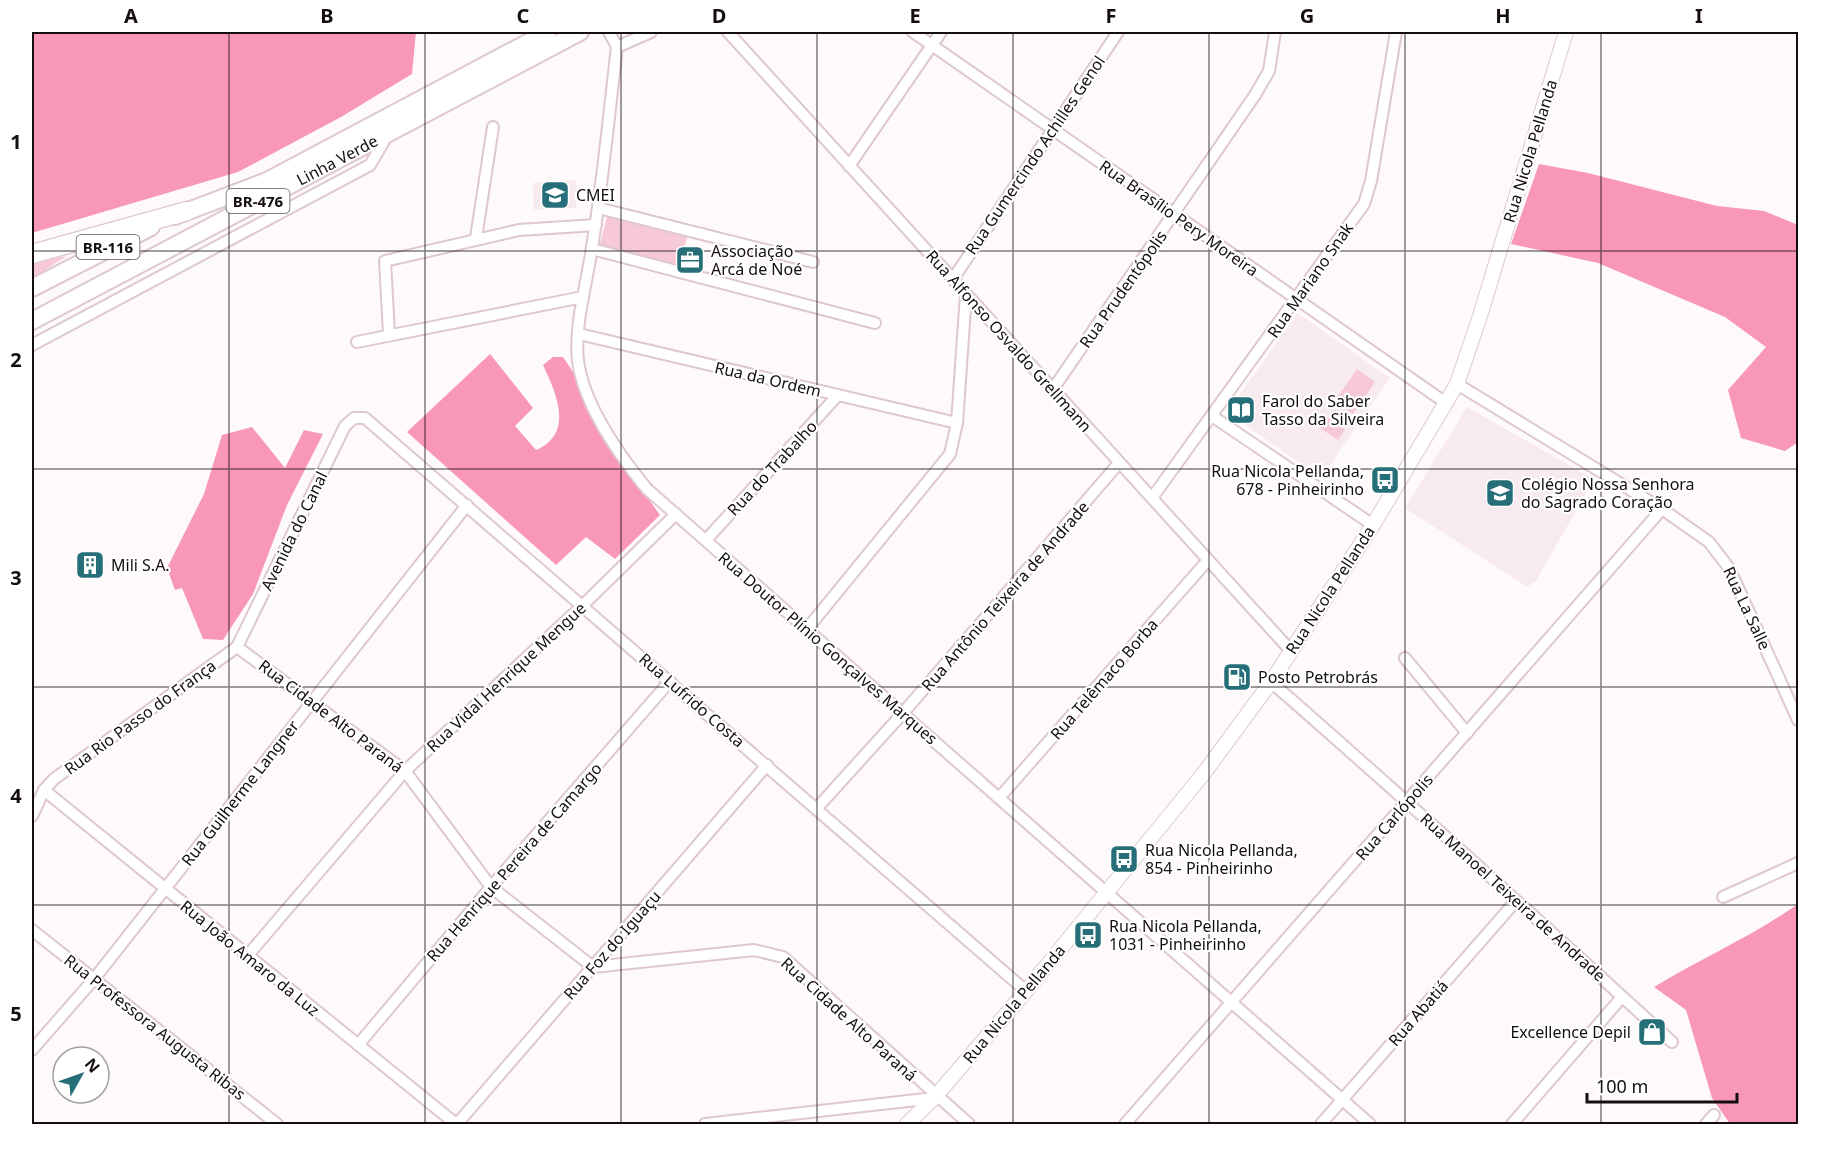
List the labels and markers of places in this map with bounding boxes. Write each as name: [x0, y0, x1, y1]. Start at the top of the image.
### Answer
school or university icon: CMEI: [539, 179, 571, 211]
place label: CMEI: [576, 184, 615, 206]
place label: Associação Arcá de Noé: [711, 240, 802, 280]
office icon: Associação Arcá de Noé: [674, 244, 706, 276]
place label: Farol do Saber Tasso da Silveira: [1262, 390, 1384, 430]
library icon: Farol do Saber Tasso da Silveira: [1225, 394, 1257, 426]
place label: Rua Nicola Pellanda, 678 - Pinheirinho: [1211, 460, 1364, 500]
bus stop icon: Rua Nicola Pellanda, 678 - Pinheirinho: [1369, 464, 1401, 496]
place label: Colégio Nossa Senhora do Sagrado Coração: [1521, 473, 1695, 513]
school or university icon: Colégio Nossa Senhora do Sagrado Coração: [1484, 477, 1516, 509]
building icon: Mili S.A.: [74, 549, 106, 581]
place label: Mili S.A.: [111, 554, 170, 576]
fuel station icon: Posto Petrobrás: [1221, 661, 1253, 693]
place label: Posto Petrobrás: [1258, 666, 1378, 688]
place label: Rua Nicola Pellanda, 854 - Pinheirinho: [1145, 839, 1298, 879]
bus stop icon: Rua Nicola Pellanda, 854 - Pinheirinho: [1108, 843, 1140, 875]
place label: Rua Nicola Pellanda, 1031 - Pinheirinho: [1109, 915, 1262, 955]
bus stop icon: Rua Nicola Pellanda, 1031 - Pinheirinho: [1072, 919, 1104, 951]
shop icon: Excellence Depil: [1636, 1016, 1668, 1048]
place label: Excellence Depil: [1510, 1021, 1631, 1043]

